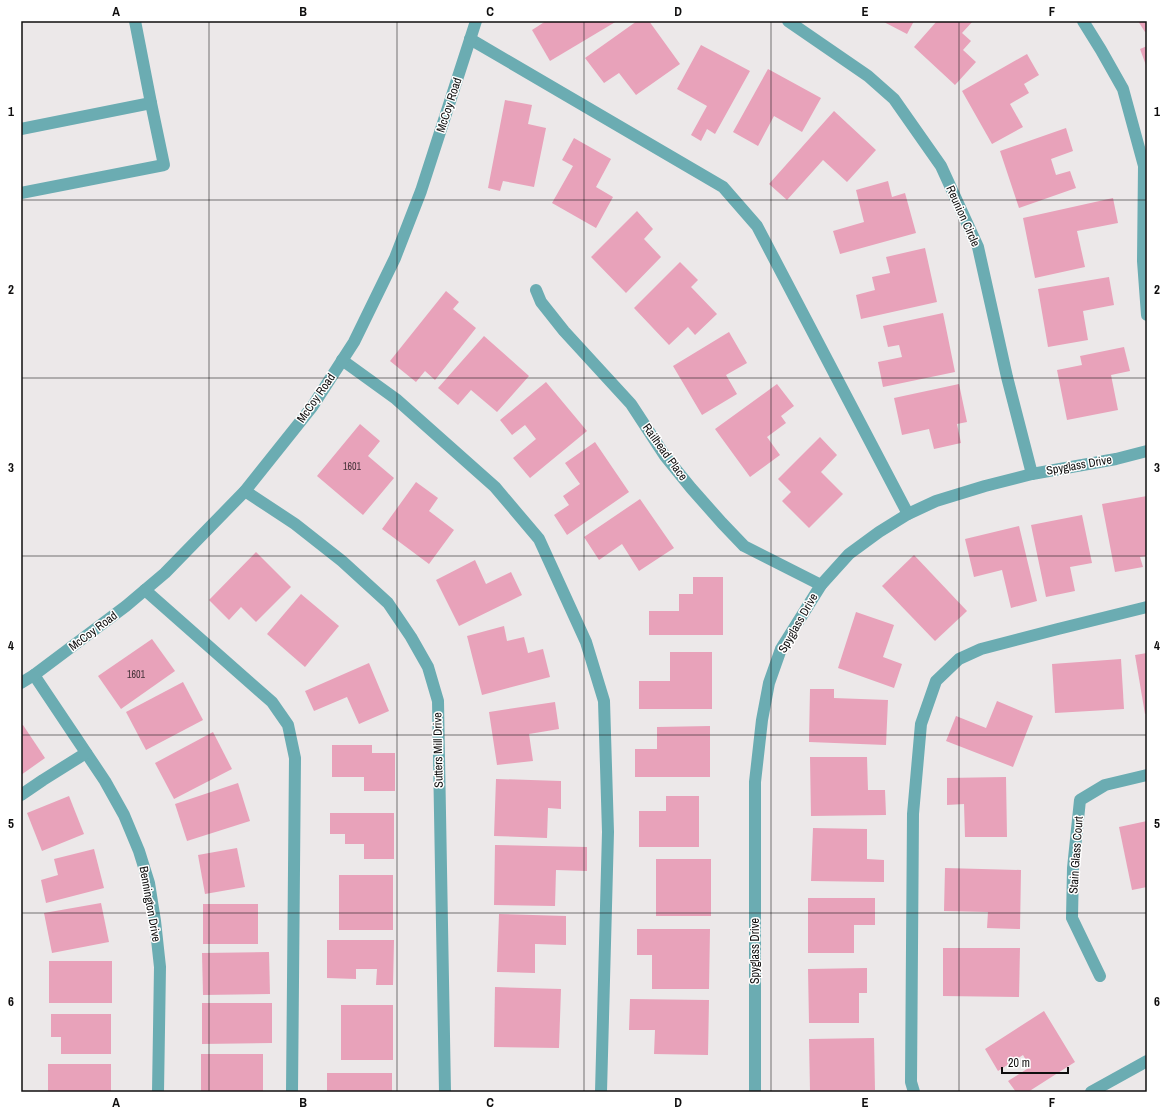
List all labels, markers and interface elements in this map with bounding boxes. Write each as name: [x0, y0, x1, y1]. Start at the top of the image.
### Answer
text: A: [112, 3, 120, 20]
text: B: [299, 3, 307, 20]
text: C: [486, 3, 494, 20]
text: D: [674, 3, 682, 20]
text: E: [861, 3, 869, 20]
text: F: [1049, 3, 1056, 20]
street label: McCoy Road: [433, 75, 465, 135]
text: 1: [8, 103, 14, 120]
text: 1: [1154, 103, 1160, 120]
street label: Reunion Circle: [942, 183, 984, 249]
text: 2: [8, 281, 14, 298]
text: 2: [1154, 281, 1160, 298]
street label: McCoy Road: [293, 370, 339, 426]
street label: Railhead Place: [639, 420, 691, 484]
street label: Spyglass Drive: [1045, 451, 1113, 479]
text: 3: [8, 459, 14, 476]
text: 3: [1154, 459, 1160, 476]
house number: 1601: [343, 460, 362, 473]
street label: Spyglass Drive: [775, 590, 821, 656]
street label: McCoy Road: [65, 607, 121, 655]
text: 4: [8, 637, 14, 654]
text: 4: [1154, 637, 1160, 654]
house number: 1601: [127, 668, 146, 681]
street label: Sutters Mill Drive: [429, 712, 447, 788]
text: 5: [8, 815, 14, 832]
street label: Stain Glass Court: [1065, 815, 1087, 894]
text: 5: [1154, 815, 1160, 832]
street label: Bennington Drive: [135, 865, 165, 943]
street label: Spyglass Drive: [747, 918, 763, 984]
text: 6: [8, 993, 14, 1010]
text: 6: [1154, 993, 1160, 1010]
scale bar: [1002, 1049, 1068, 1075]
text: 20 m: [1008, 1055, 1030, 1071]
text: A: [112, 1094, 120, 1111]
text: B: [299, 1094, 307, 1111]
text: C: [486, 1094, 494, 1111]
text: D: [674, 1094, 682, 1111]
text: E: [861, 1094, 869, 1111]
text: F: [1049, 1094, 1056, 1111]

